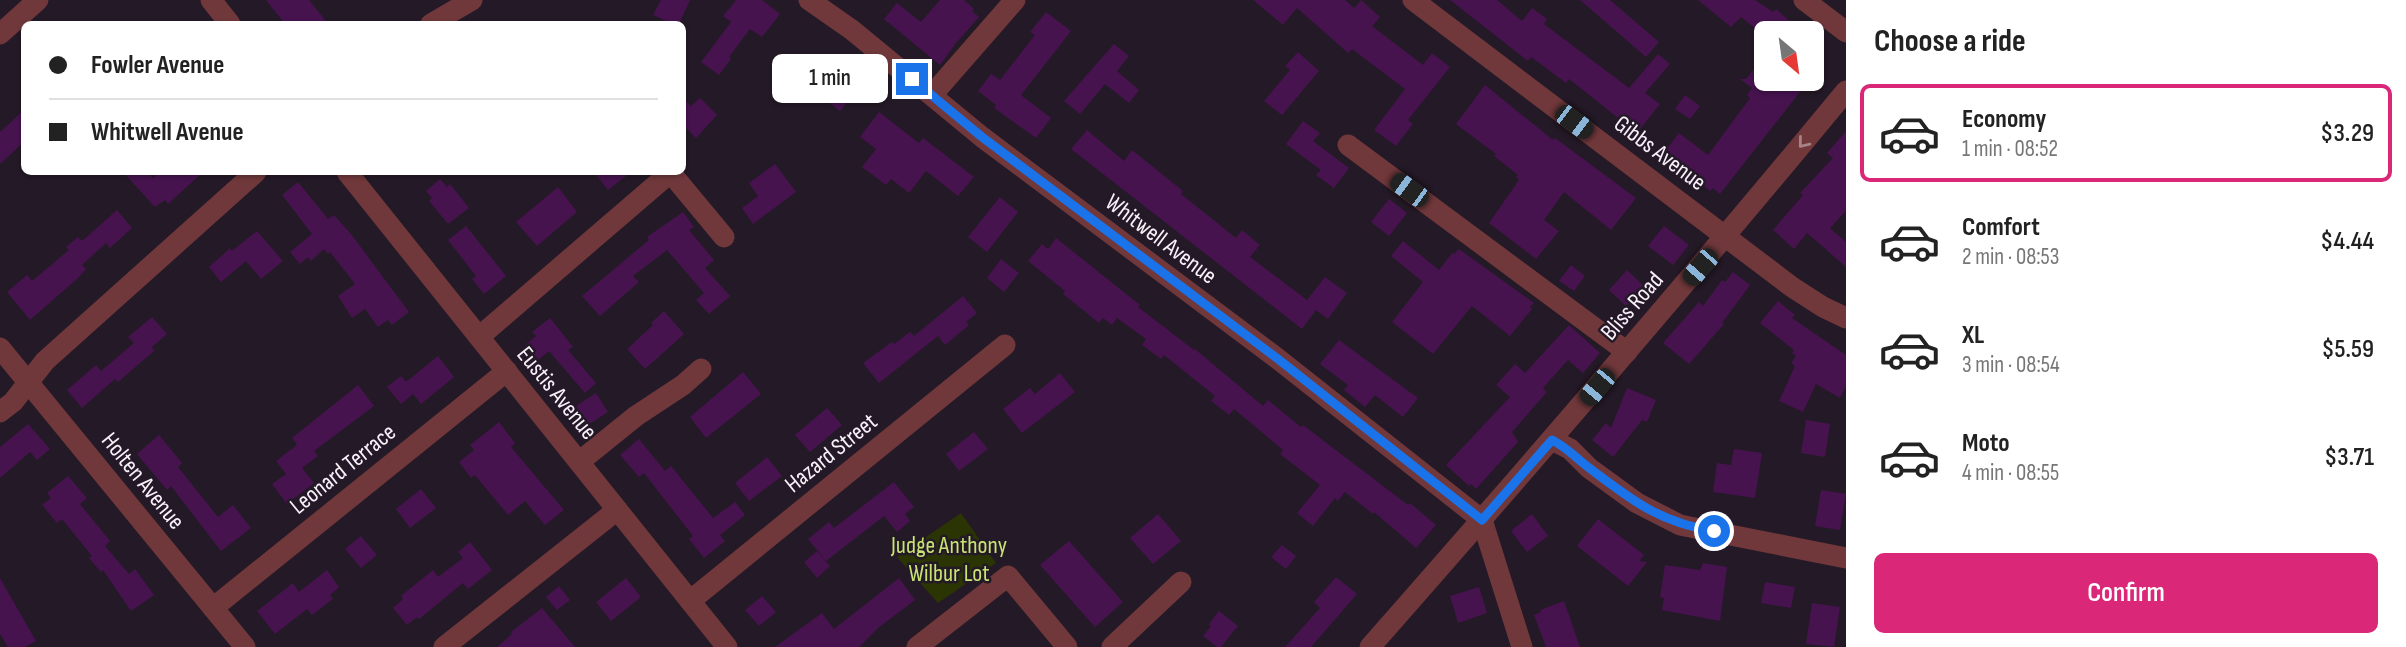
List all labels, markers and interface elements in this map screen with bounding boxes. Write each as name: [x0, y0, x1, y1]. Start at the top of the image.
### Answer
north arrow: [1754, 21, 1824, 91]
map controls: [1754, 21, 1824, 91]
text: Choose a ride: [1874, 22, 2026, 61]
text: Fowler Avenue: [91, 50, 224, 81]
callout: 1 min: [772, 55, 888, 104]
route end: [896, 63, 928, 95]
text: 1 min: [809, 64, 851, 92]
car: [1551, 101, 1598, 143]
icon: car: [1878, 102, 1941, 165]
text: Economy: [1962, 104, 2046, 135]
street label: Gibbs Avenue: [1608, 109, 1712, 197]
text: Whitwell Avenue: [91, 117, 244, 148]
text: $3.29: [2320, 118, 2374, 149]
text: 1 min · 08:52: [1962, 135, 2058, 163]
one-way arrow: [1798, 136, 1811, 148]
car: [1386, 169, 1433, 211]
street label: Whitwell Avenue: [1100, 188, 1222, 290]
icon: car: [1878, 210, 1941, 273]
text: Comfort: [1962, 212, 2040, 243]
text: $4.44: [2320, 226, 2374, 257]
text: 2 min · 08:53: [1962, 243, 2059, 271]
car: [1679, 244, 1722, 290]
street label: Bliss Road: [1595, 266, 1669, 346]
icon: car: [1878, 318, 1941, 381]
text: XL: [1962, 320, 1984, 351]
text: $5.59: [2321, 334, 2374, 365]
street label: Eustis Avenue: [511, 341, 603, 445]
text: 3 min · 08:54: [1962, 351, 2060, 379]
car: [1576, 364, 1619, 410]
street label: Hazard Street: [779, 407, 883, 499]
street label: Leonard Terrace: [284, 418, 402, 520]
icon: car: [1878, 426, 1941, 489]
street label: Holten Avenue: [95, 427, 191, 535]
text: Moto: [1962, 428, 2010, 459]
text: $3.71: [2324, 442, 2374, 473]
text: 4 min · 08:55: [1962, 459, 2059, 487]
route start: [1698, 515, 1730, 547]
park label: Judge Anthony Wilbur Lot: [890, 531, 1007, 588]
button: Confirm: [1874, 553, 2378, 633]

